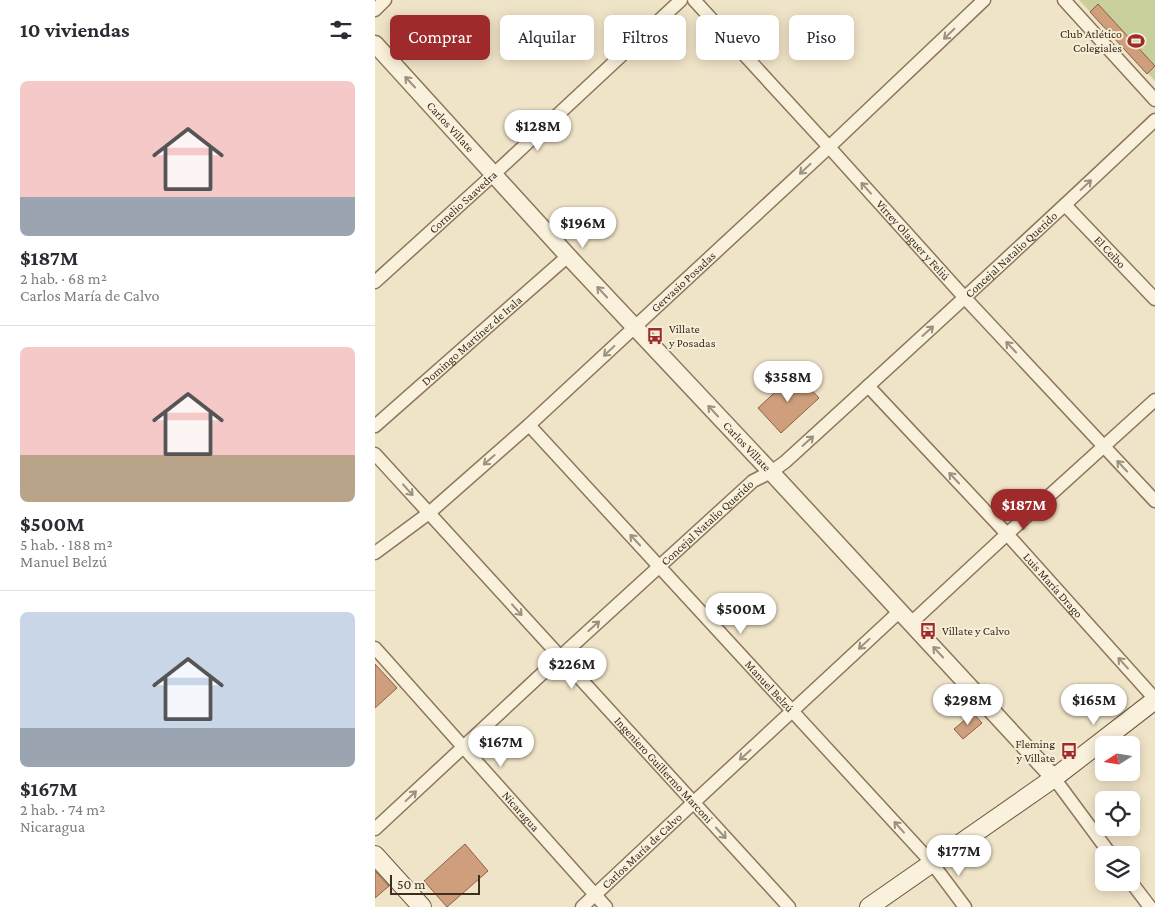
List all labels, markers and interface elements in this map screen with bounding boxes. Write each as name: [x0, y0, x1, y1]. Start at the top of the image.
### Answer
chip: Comprar: [390, 15, 490, 60]
chip: Alquilar: [500, 15, 594, 60]
chip: Filtros: [604, 15, 686, 60]
chip: Nuevo: [696, 15, 779, 60]
chip: Piso: [789, 15, 854, 60]
icon: filters: [327, 16, 355, 44]
text: 10 viviendas: [20, 18, 130, 42]
place label: Club Atlético Colegiales: [1060, 27, 1122, 55]
one-way arrow: [943, 28, 955, 40]
sports icon: Club Atlético Colegiales: [1126, 31, 1146, 51]
one-way arrow: [404, 76, 416, 88]
street label: Carlos Villate: [424, 99, 477, 155]
pin: $128M: [503, 110, 573, 152]
icon: home: [143, 114, 233, 204]
text: $128M: [515, 117, 561, 134]
one-way arrow: [799, 163, 812, 175]
street label: Cornelio Saavedra: [426, 167, 500, 236]
one-way arrow: [1080, 179, 1093, 191]
one-way arrow: [860, 182, 872, 195]
street label: Virrey Olaguer y Feliú: [873, 197, 953, 284]
pin: $196M: [548, 206, 618, 249]
street label: Concejal Natalio Querido: [962, 209, 1060, 301]
text: $196M: [560, 214, 606, 231]
street label: El Ceibo: [1091, 233, 1129, 271]
text: $187M: [20, 246, 78, 270]
street label: Gervasio Posadas: [648, 248, 719, 315]
text: 2 hab. · 68 m²: [20, 270, 107, 287]
one-way arrow: [596, 286, 608, 299]
text: Carlos María de Calvo: [20, 287, 159, 304]
street label: Domingo Martínez de Irala: [419, 293, 525, 389]
place label: Villate y Posadas: [668, 322, 716, 350]
one-way arrow: [922, 325, 935, 337]
bus stop icon: Villate y Posadas: [645, 326, 665, 346]
one-way arrow: [1005, 341, 1017, 353]
one-way arrow: [603, 345, 615, 357]
pin: $358M: [753, 360, 823, 403]
text: $358M: [765, 368, 811, 385]
icon: home: [143, 379, 233, 469]
one-way arrow: [707, 405, 719, 417]
street label: Carlos Villate: [720, 418, 774, 474]
one-way arrow: [802, 435, 815, 447]
one-way arrow: [483, 455, 496, 466]
one-way arrow: [1116, 459, 1128, 472]
one-way arrow: [948, 471, 960, 484]
street label: Concejal Natalio Querido: [658, 477, 757, 568]
one-way arrow: [402, 484, 414, 497]
pin: $187M: [989, 488, 1059, 531]
text: $187M: [1002, 496, 1046, 513]
text: $500M: [20, 512, 85, 536]
one-way arrow: [629, 534, 641, 546]
text: 5 hab. · 188 m²: [20, 536, 113, 553]
street label: Luis María Drago: [1020, 550, 1086, 621]
text: Manuel Belzú: [20, 553, 107, 570]
pin: $500M: [706, 592, 776, 635]
text: $500M: [716, 600, 766, 617]
one-way arrow: [512, 604, 523, 617]
one-way arrow: [587, 620, 600, 632]
bus stop icon: Villate y Calvo: [918, 621, 938, 641]
place label: Villate y Calvo: [942, 624, 1010, 638]
one-way arrow: [858, 638, 871, 650]
icon: home: [143, 644, 233, 734]
one-way arrow: [932, 645, 944, 658]
pin: $226M: [537, 648, 607, 690]
text: $226M: [549, 655, 595, 672]
one-way arrow: [1117, 656, 1128, 669]
street label: Manuel Belzú: [742, 657, 797, 716]
pin: $298M: [933, 684, 1003, 726]
pin: $165M: [1059, 684, 1129, 726]
text: $298M: [944, 691, 992, 708]
text: $165M: [1072, 691, 1116, 708]
street label: Ingeniero Guillermo Marconi: [612, 714, 716, 826]
pin: $167M: [466, 726, 536, 768]
text: $167M: [479, 733, 523, 750]
north arrow: [1095, 736, 1140, 781]
map controls: [1095, 736, 1140, 891]
place label: Fleming y Villate: [1015, 737, 1055, 765]
bus stop icon: Fleming y Villate: [1059, 741, 1079, 761]
one-way arrow: [739, 749, 752, 761]
text: $167M: [20, 777, 77, 801]
street label: Nicaragua: [499, 789, 543, 835]
one-way arrow: [404, 790, 417, 802]
button: locate: [1095, 791, 1140, 836]
text: 2 hab. · 74 m²: [20, 801, 105, 818]
street label: Carlos María de Calvo: [599, 810, 685, 892]
text: Nicaragua: [20, 818, 85, 835]
one-way arrow: [893, 821, 905, 834]
one-way arrow: [716, 827, 727, 840]
pin: $177M: [924, 834, 994, 877]
text: $177M: [937, 842, 981, 859]
button: layers: [1095, 846, 1140, 891]
scale bar: [390, 872, 480, 895]
text: 50 m: [397, 876, 425, 892]

